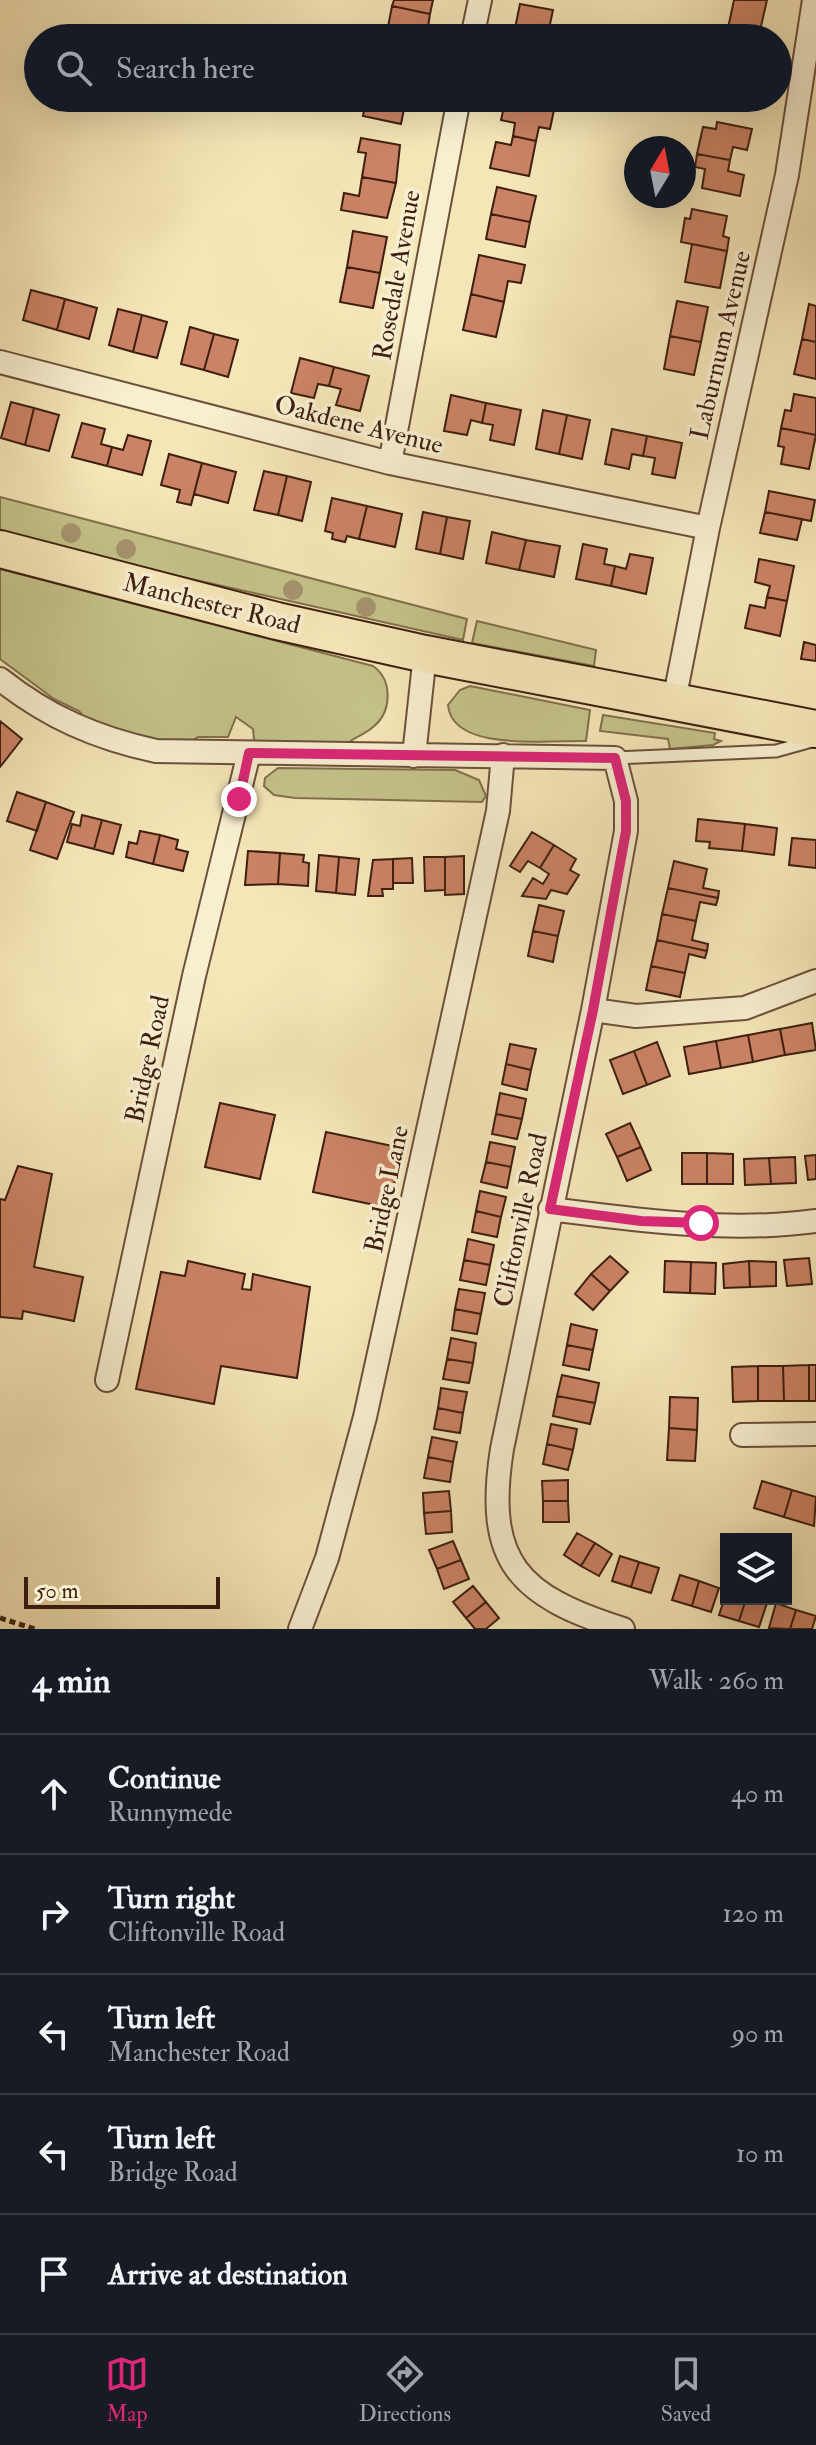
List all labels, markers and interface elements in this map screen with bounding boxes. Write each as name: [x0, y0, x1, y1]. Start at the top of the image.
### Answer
search box: [24, 24, 792, 112]
icon: search: [52, 46, 96, 90]
text: Search here: [116, 50, 255, 87]
north arrow: [624, 136, 696, 208]
street label: Rosedale Avenue: [366, 187, 428, 363]
street label: Laburnum Avenue: [684, 248, 758, 443]
street label: Oakdene Avenue: [271, 389, 446, 461]
street label: Manchester Road: [120, 566, 304, 642]
route end: [221, 781, 257, 817]
street label: Bridge Road: [119, 992, 177, 1126]
street label: Bridge Lane: [358, 1123, 416, 1256]
street label: Cliftonville Road: [487, 1130, 555, 1310]
route start: [683, 1205, 719, 1241]
map controls: [720, 1533, 792, 1605]
button: layers: [720, 1533, 792, 1605]
scale bar: [24, 1573, 220, 1609]
text: 50 m: [36, 1577, 78, 1605]
text: 4 min: [32, 1660, 110, 1703]
text: Walk · 260 m: [649, 1665, 784, 1697]
text: Continue: [108, 1760, 221, 1797]
icon: ahead: [32, 1772, 76, 1816]
text: 40 m: [731, 1778, 784, 1810]
text: Runnymede: [108, 1797, 232, 1829]
text: Turn right: [108, 1880, 235, 1917]
icon: right: [32, 1892, 76, 1936]
text: 120 m: [723, 1898, 784, 1930]
text: Cliftonville Road: [108, 1917, 285, 1949]
text: Turn left: [108, 2000, 215, 2037]
icon: left: [32, 2012, 76, 2056]
text: 90 m: [732, 2018, 784, 2050]
text: Manchester Road: [108, 2037, 290, 2069]
text: Turn left: [108, 2120, 215, 2157]
icon: left: [32, 2132, 76, 2176]
text: 10 m: [736, 2138, 784, 2170]
text: Bridge Road: [108, 2157, 238, 2189]
icon: arrive: [32, 2252, 76, 2296]
text: Arrive at destination: [108, 2256, 348, 2293]
tab: Map: [105, 2352, 149, 2428]
tab: Directions: [359, 2352, 451, 2428]
tab: Saved: [661, 2352, 711, 2428]

